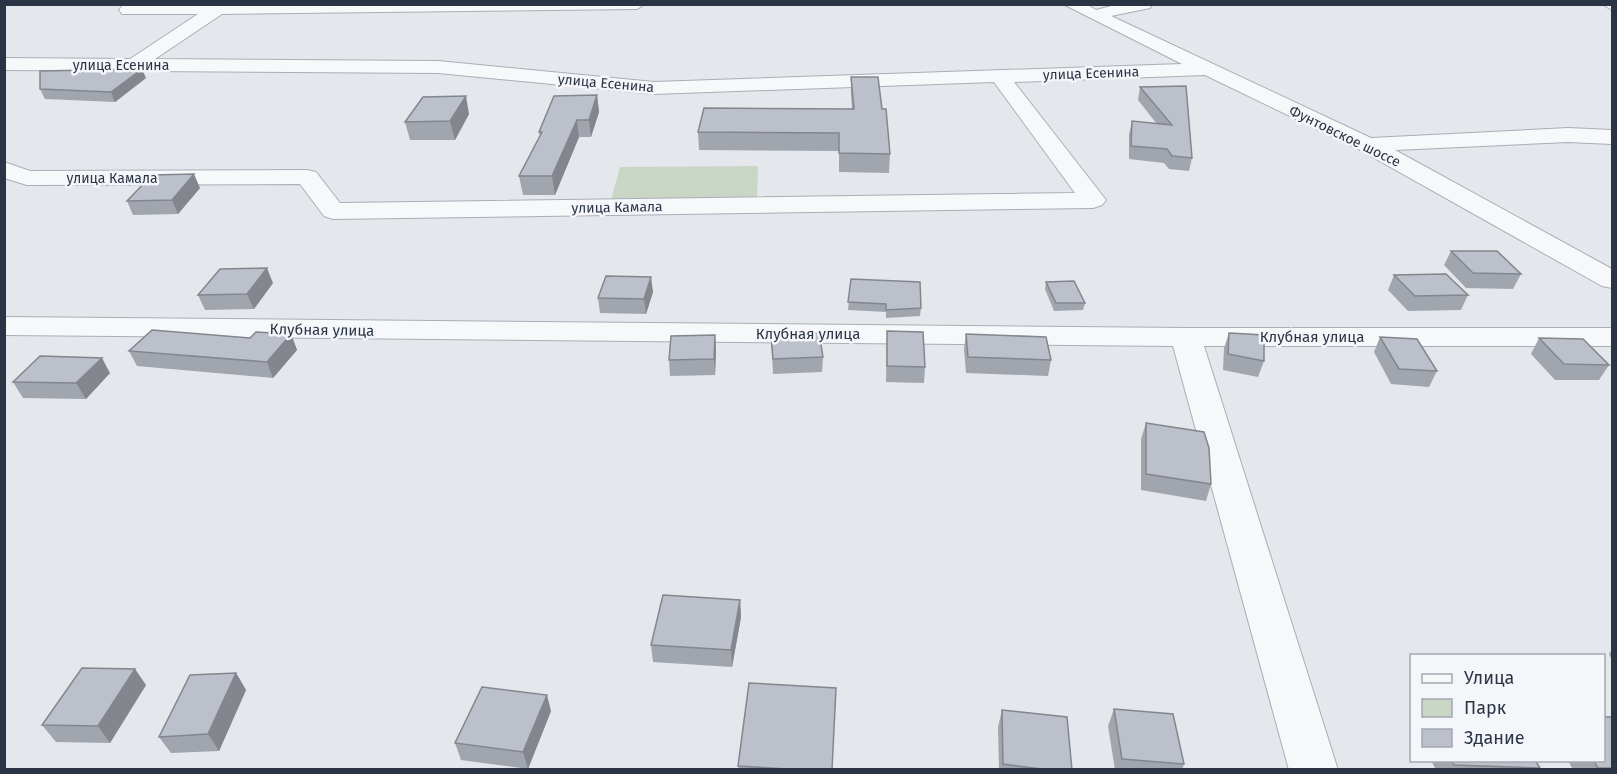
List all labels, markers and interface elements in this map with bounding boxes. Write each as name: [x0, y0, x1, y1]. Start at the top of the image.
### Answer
street label: улица Есенина: [73, 57, 169, 74]
street label: улица Есенина: [1042, 63, 1140, 84]
street label: улица Есенина: [557, 71, 655, 96]
street label: Фунтовское шоссе: [1286, 102, 1403, 171]
street label: улица Камала: [66, 170, 158, 187]
street label: улица Камала: [571, 198, 663, 217]
street label: Клубная улица: [270, 320, 374, 340]
street label: Клубная улица: [756, 325, 860, 343]
street label: Клубная улица: [1260, 328, 1364, 346]
legend: [1410, 654, 1605, 762]
text: Улица: [1464, 667, 1514, 689]
text: Парк: [1464, 697, 1507, 719]
text: Здание: [1464, 727, 1525, 749]

